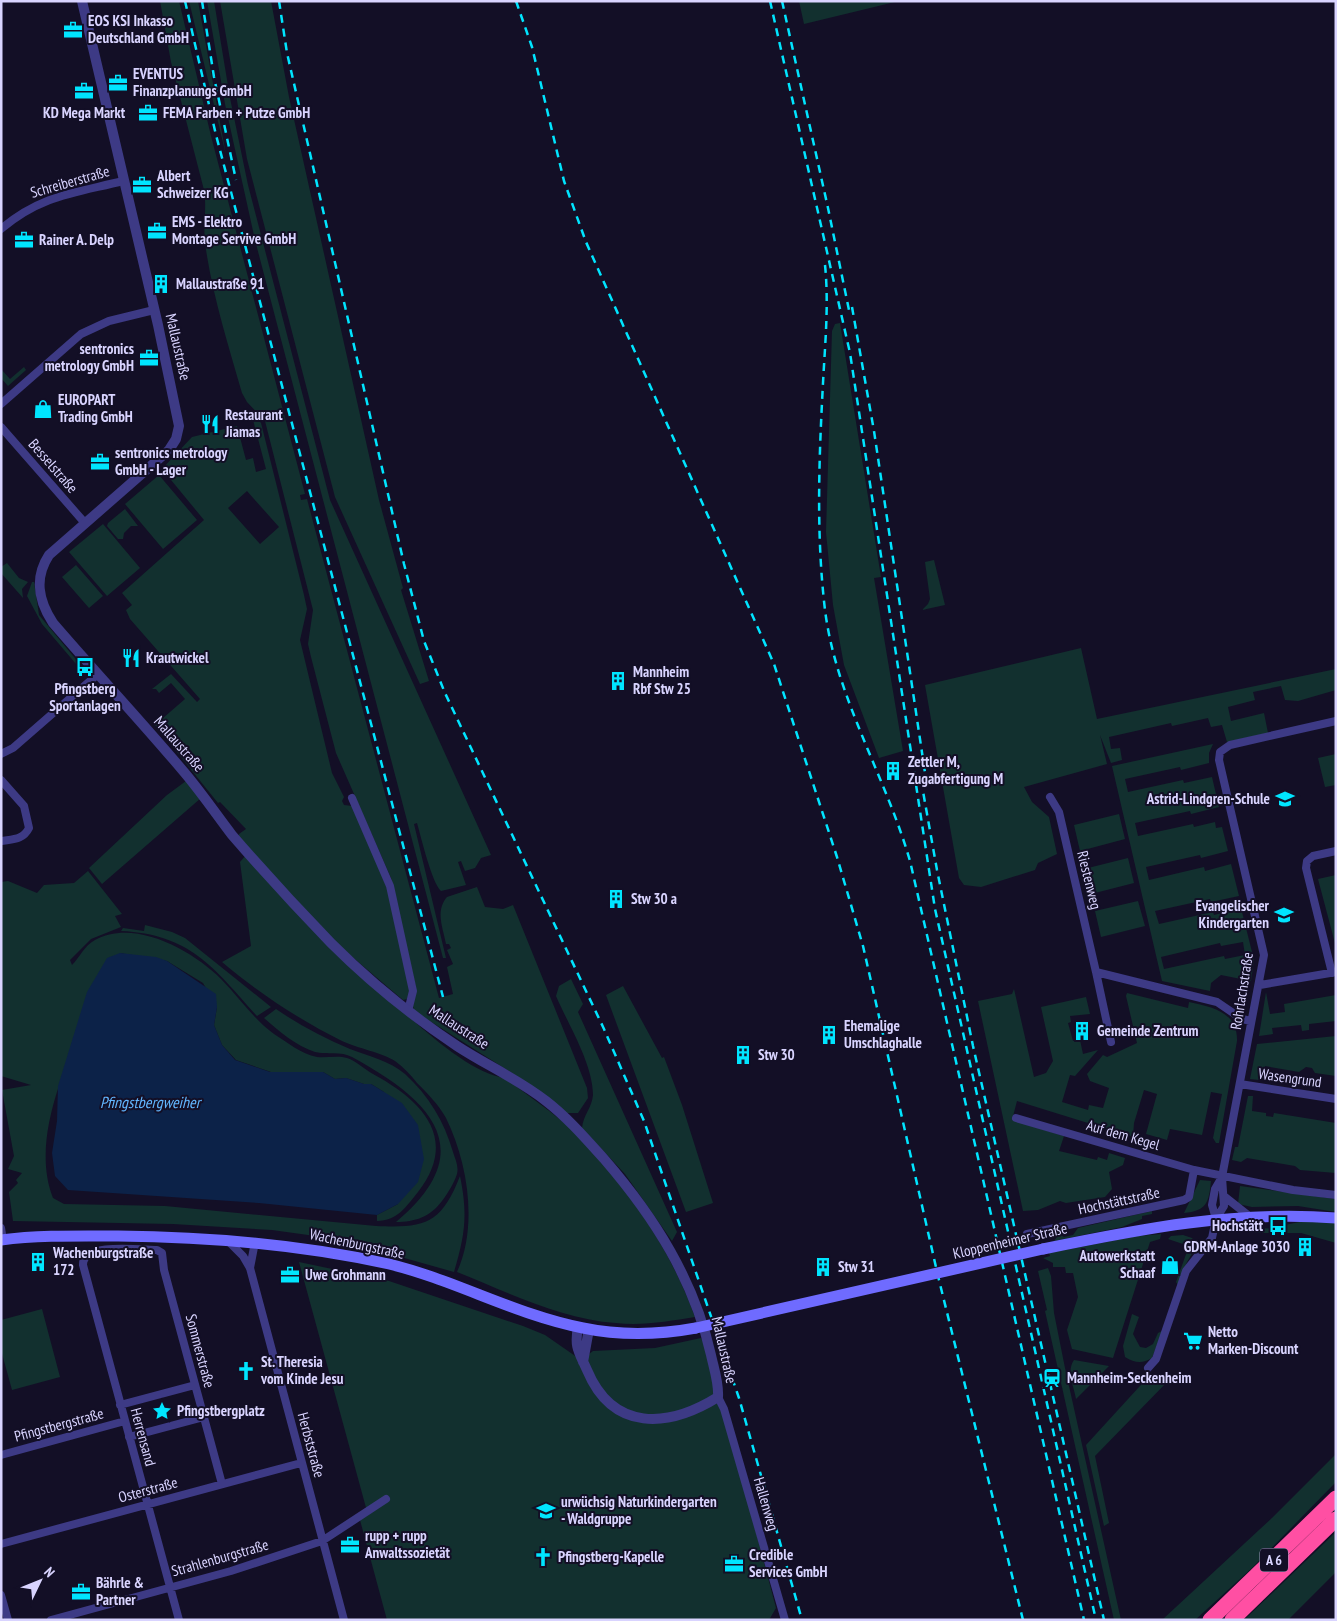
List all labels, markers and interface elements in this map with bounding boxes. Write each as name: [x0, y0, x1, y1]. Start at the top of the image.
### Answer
place label: EOS KSI Inkasso Deutschland GmbH: [88, 11, 189, 47]
office icon: EOS KSI Inkasso Deutschland GmbH: [62, 19, 84, 41]
place label: EVENTUS Finanzplanungs GmbH: [133, 64, 252, 100]
office icon: EVENTUS Finanzplanungs GmbH: [107, 72, 129, 94]
office icon: KD Mega Markt: [73, 80, 95, 102]
office icon: FEMA Farben + Putze GmbH: [137, 102, 159, 124]
place label: KD Mega Markt: [43, 103, 126, 122]
place label: FEMA Farben + Putze GmbH: [163, 103, 310, 122]
street label: Schreiberstraße: [28, 161, 112, 202]
place label: Albert Schweizer KG: [156, 166, 229, 202]
office icon: Albert Schweizer KG: [131, 174, 153, 196]
place label: EMS - Elektro Montage Servive GmbH: [172, 212, 296, 248]
office icon: EMS - Elektro Montage Servive GmbH: [146, 220, 168, 242]
office icon: Rainer A. Delp: [13, 229, 35, 251]
place label: Rainer A. Delp: [39, 230, 114, 249]
building icon: Mallaustraße 91: [150, 273, 172, 295]
place label: Mallaustraße 91: [176, 274, 264, 293]
street label: Mallaustraße: [162, 312, 195, 382]
place label: sentronics metrology GmbH: [45, 339, 134, 375]
office icon: sentronics metrology GmbH: [138, 347, 160, 369]
place label: EUROPART Trading GmbH: [58, 390, 133, 426]
shop icon: EUROPART Trading GmbH: [32, 398, 54, 420]
place label: Restaurant Jiamas: [224, 405, 283, 441]
restaurant icon: Restaurant Jiamas: [199, 413, 221, 435]
street label: Besselstraße: [25, 435, 82, 497]
place label: sentronics metrology GmbH - Lager: [115, 443, 228, 479]
office icon: sentronics metrology GmbH - Lager: [89, 451, 111, 473]
restaurant icon: Krautwickel: [120, 647, 142, 669]
place label: Krautwickel: [146, 648, 209, 667]
bus stop icon: Pfingstberg Sportanlagen: [74, 656, 96, 678]
place label: Mannheim Rbf Stw 25: [633, 662, 691, 698]
building icon: Mannheim Rbf Stw 25: [607, 670, 629, 692]
place label: Pfingstberg Sportanlagen: [49, 679, 121, 715]
street label: Mallaustraße: [150, 712, 209, 776]
place label: Zettler M, Zugabfertigung M: [908, 752, 1003, 788]
building icon: Zettler M, Zugabfertigung M: [882, 760, 904, 782]
school or university icon: Astrid-Lindgren-Schule: [1274, 788, 1296, 810]
place label: Astrid-Lindgren-Schule: [1146, 789, 1270, 808]
street label: Riestenweg: [1073, 849, 1106, 911]
building icon: Stw 30 a: [605, 888, 627, 910]
place label: Stw 30 a: [631, 889, 677, 908]
place label: Evangelischer Kindergarten: [1195, 896, 1270, 932]
school or university icon: Evangelischer Kindergarten: [1273, 904, 1295, 926]
street label: Rohrlachstraße: [1226, 951, 1257, 1031]
street label: Mallaustraße: [426, 1000, 493, 1053]
place label: Ehemalige Umschlaghalle: [844, 1016, 922, 1052]
building icon: Gemeinde Zentrum: [1071, 1020, 1093, 1042]
place label: Gemeinde Zentrum: [1097, 1021, 1198, 1040]
building icon: Ehemalige Umschlaghalle: [818, 1024, 840, 1046]
building icon: Stw 30: [732, 1044, 754, 1066]
place label: Stw 30: [758, 1045, 795, 1064]
street label: Wasengrund: [1257, 1064, 1323, 1091]
water label: Pfingstbergweiher: [100, 1092, 203, 1112]
street label: Auf dem Kegel: [1084, 1115, 1162, 1154]
street label: Hochstättstraße: [1076, 1183, 1161, 1218]
bus stop icon: Hochstätt: [1267, 1215, 1289, 1237]
place label: Hochstätt: [1212, 1216, 1264, 1235]
street label: Kloppenheimer Straße: [951, 1218, 1069, 1263]
street label: Wachenburgstraße: [308, 1224, 406, 1263]
building icon: GDRM-Anlage 3030: [1294, 1236, 1316, 1258]
place label: GDRM-Anlage 3030: [1184, 1237, 1290, 1256]
place label: Wachenburgstraße 172: [52, 1243, 154, 1279]
place label: Autowerkstatt Schaaf: [1079, 1246, 1156, 1282]
building icon: Wachenburgstraße 172: [27, 1251, 49, 1273]
shop icon: Autowerkstatt Schaaf: [1159, 1254, 1181, 1276]
building icon: Stw 31: [812, 1256, 834, 1278]
place label: Stw 31: [838, 1257, 875, 1276]
office icon: Uwe Grohmann: [279, 1264, 301, 1286]
place label: Uwe Grohmann: [305, 1265, 386, 1284]
street label: Sommerstraße: [182, 1312, 219, 1390]
street label: Mallaustraße: [708, 1315, 741, 1385]
place label: Netto Marken-Discount: [1208, 1322, 1299, 1358]
supermarket icon: Netto Marken-Discount: [1182, 1330, 1204, 1352]
place label: St. Theresia vom Kinde Jesu: [260, 1352, 344, 1388]
church icon: St. Theresia vom Kinde Jesu: [235, 1360, 257, 1382]
station icon: Mannheim-Seckenheim: [1041, 1367, 1063, 1389]
place label: Mannheim-Seckenheim: [1067, 1368, 1192, 1387]
place icon: Pfingstbergplatz: [151, 1400, 173, 1422]
place label: Pfingstbergplatz: [177, 1401, 265, 1420]
street label: Pfingstbergstraße: [12, 1403, 106, 1446]
street label: Herrensand: [127, 1406, 160, 1468]
street label: Herbststraße: [294, 1410, 329, 1480]
street label: Osterstraße: [116, 1473, 180, 1507]
street label: Hallenweg: [750, 1475, 783, 1533]
place label: urwüchsig Naturkindergarten - Waldgruppe: [561, 1492, 717, 1528]
school or university icon: urwüchsig Naturkindergarten - Waldgruppe: [535, 1500, 557, 1522]
place label: rupp + rupp Anwaltssozietät: [364, 1526, 451, 1562]
office icon: rupp + rupp Anwaltssozietät: [339, 1534, 361, 1556]
street label: Strahlenburgstraße: [169, 1535, 271, 1580]
place label: Credible Services GmbH: [749, 1545, 828, 1581]
church icon: Pfingstberg-Kapelle: [532, 1546, 554, 1568]
place label: Pfingstberg-Kapelle: [558, 1547, 664, 1566]
road number: A 6: [1260, 1548, 1288, 1572]
office icon: Credible Services GmbH: [723, 1553, 745, 1575]
north arrow: [15, 1556, 65, 1606]
text: N: [40, 1563, 59, 1581]
place label: Bährle & Partner: [96, 1573, 144, 1609]
office icon: Bährle & Partner: [70, 1581, 92, 1603]

